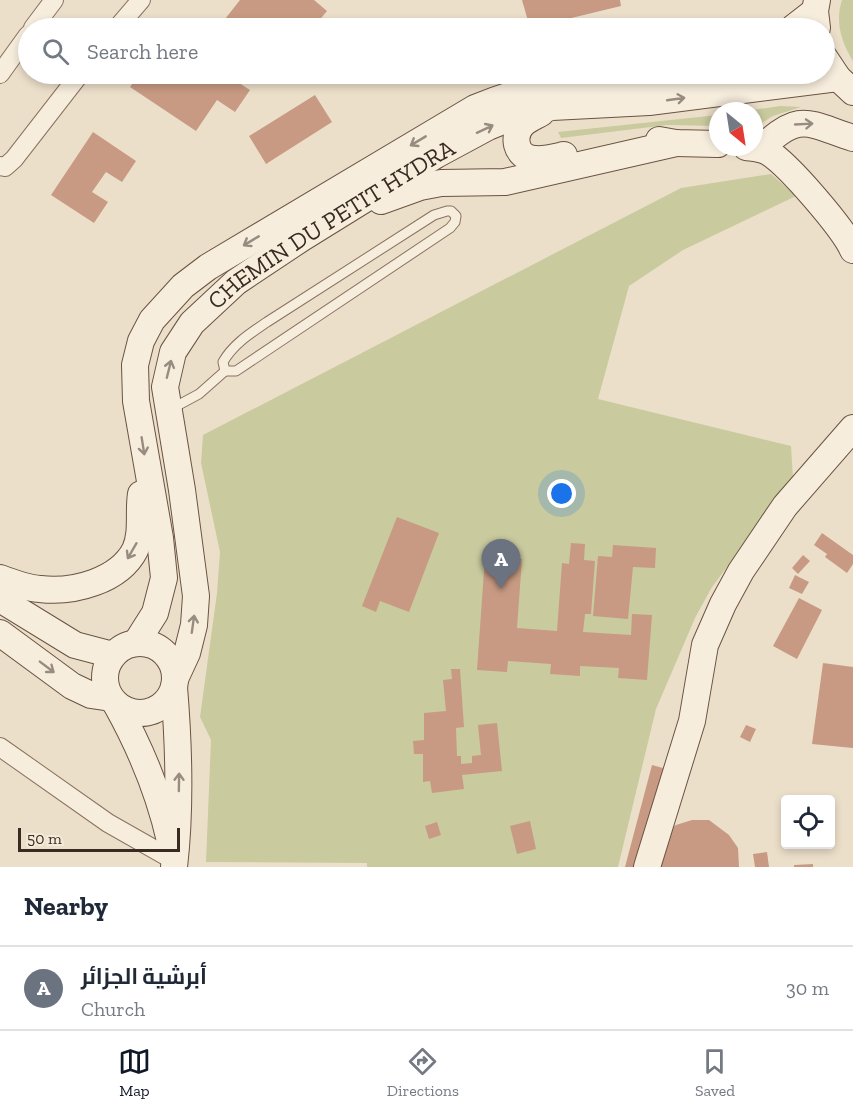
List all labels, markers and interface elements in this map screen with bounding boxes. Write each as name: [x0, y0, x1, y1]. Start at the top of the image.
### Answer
search box: [18, 18, 835, 84]
icon: search: [39, 35, 72, 68]
text: Search here: [87, 38, 198, 65]
one-way arrow: [666, 93, 686, 104]
north arrow: [709, 102, 763, 156]
one-way arrow: [794, 119, 814, 130]
one-way arrow: [476, 122, 494, 134]
street label: CHEMIN DU PETIT HYDRA: [201, 133, 460, 315]
one-way arrow: [410, 135, 427, 147]
one-way arrow: [243, 235, 260, 247]
one-way arrow: [164, 360, 175, 379]
one-way arrow: [138, 436, 149, 456]
your location: [547, 479, 576, 508]
pin: A: [482, 540, 520, 589]
one-way arrow: [126, 542, 139, 559]
one-way arrow: [187, 615, 198, 634]
one-way arrow: [39, 661, 55, 674]
one-way arrow: [173, 773, 185, 793]
map controls: [781, 795, 835, 849]
button: locate: [781, 795, 835, 849]
scale bar: [18, 825, 180, 852]
text: 50 m: [27, 829, 62, 848]
text: Nearby: [24, 890, 108, 922]
text: أبرشية الجزائر: [81, 963, 207, 990]
text: A: [37, 976, 50, 1000]
text: 30 m: [786, 976, 829, 1000]
text: Church: [81, 997, 145, 1021]
tab: Map: [118, 1045, 151, 1100]
tab: Directions: [387, 1045, 459, 1100]
tab: Saved: [695, 1045, 735, 1100]

